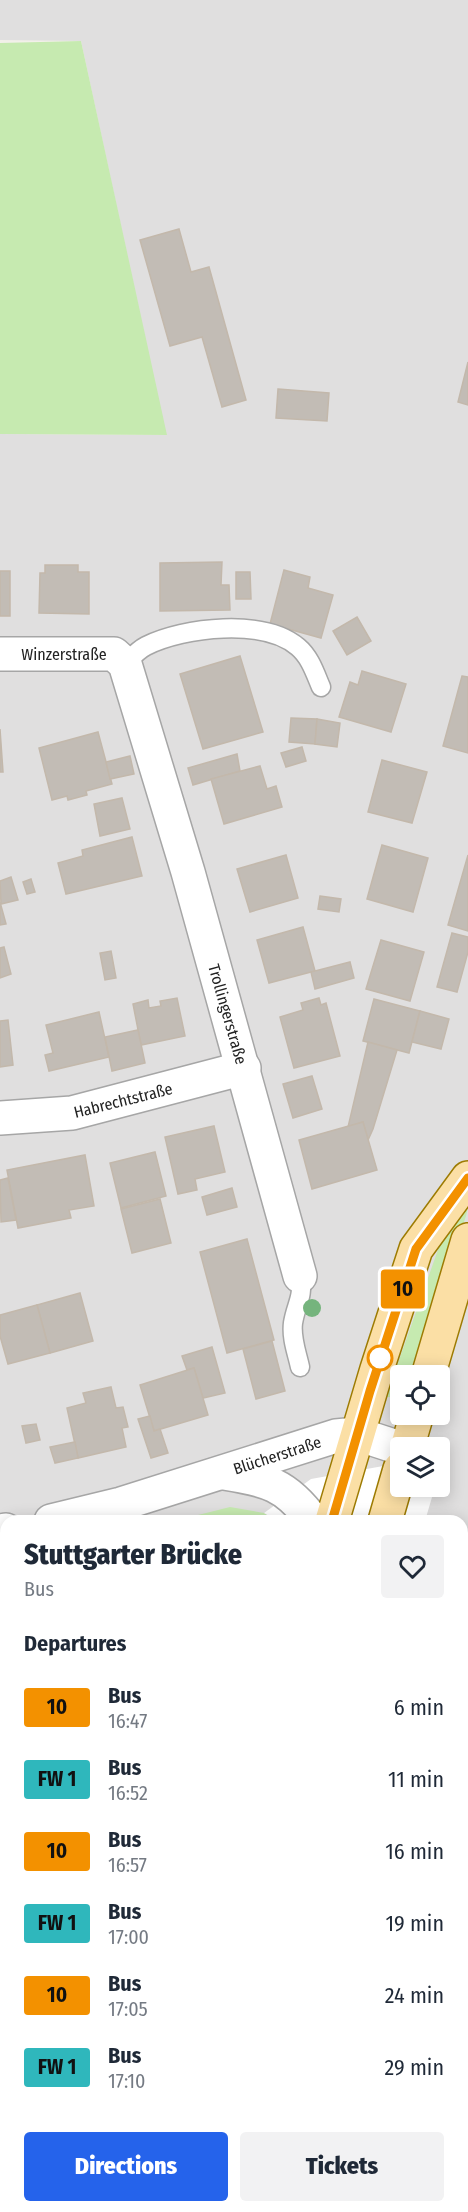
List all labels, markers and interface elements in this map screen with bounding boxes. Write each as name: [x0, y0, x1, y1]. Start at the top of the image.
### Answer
street label: Winzerstraße: [21, 645, 107, 664]
street label: Trollingerstraße: [204, 962, 251, 1067]
street label: Habrechtstraße: [72, 1079, 175, 1122]
line badge: 10: [376, 1270, 430, 1308]
text: 10: [393, 1276, 413, 1302]
unlabelled marker: [367, 1345, 393, 1371]
map controls: [390, 1365, 450, 1497]
button: locate: [390, 1365, 450, 1425]
street label: Blücherstraße: [231, 1432, 324, 1479]
button: layers: [390, 1437, 450, 1497]
button: heart: [381, 1535, 444, 1598]
text: Stuttgarter Brücke: [24, 1538, 242, 1571]
text: Bus: [24, 1577, 54, 1601]
text: Departures: [24, 1630, 126, 1657]
text: Bus: [108, 1682, 141, 1709]
text: 10: [47, 1694, 67, 1720]
text: 6 min: [394, 1694, 444, 1721]
text: 16:47: [108, 1709, 147, 1733]
text: Bus: [108, 1754, 141, 1781]
text: FW 1: [38, 1766, 76, 1792]
text: 11 min: [388, 1766, 444, 1793]
text: 16:52: [108, 1781, 148, 1805]
text: Bus: [108, 1826, 141, 1853]
text: 10: [47, 1838, 67, 1864]
text: 16 min: [385, 1838, 444, 1865]
text: 16:57: [108, 1853, 147, 1877]
text: Bus: [108, 1898, 141, 1925]
text: FW 1: [38, 1910, 76, 1936]
text: 19 min: [386, 1910, 444, 1937]
text: 17:00: [108, 1925, 149, 1949]
text: Bus: [108, 1970, 141, 1997]
text: 10: [47, 1982, 67, 2008]
text: 24 min: [385, 1982, 444, 2009]
text: 17:05: [108, 1997, 148, 2021]
text: Bus: [108, 2042, 141, 2069]
text: FW 1: [38, 2054, 76, 2080]
text: 29 min: [385, 2054, 444, 2081]
text: 17:10: [108, 2069, 146, 2093]
button: Directions: [24, 2132, 228, 2201]
button: Tickets: [240, 2132, 444, 2201]

